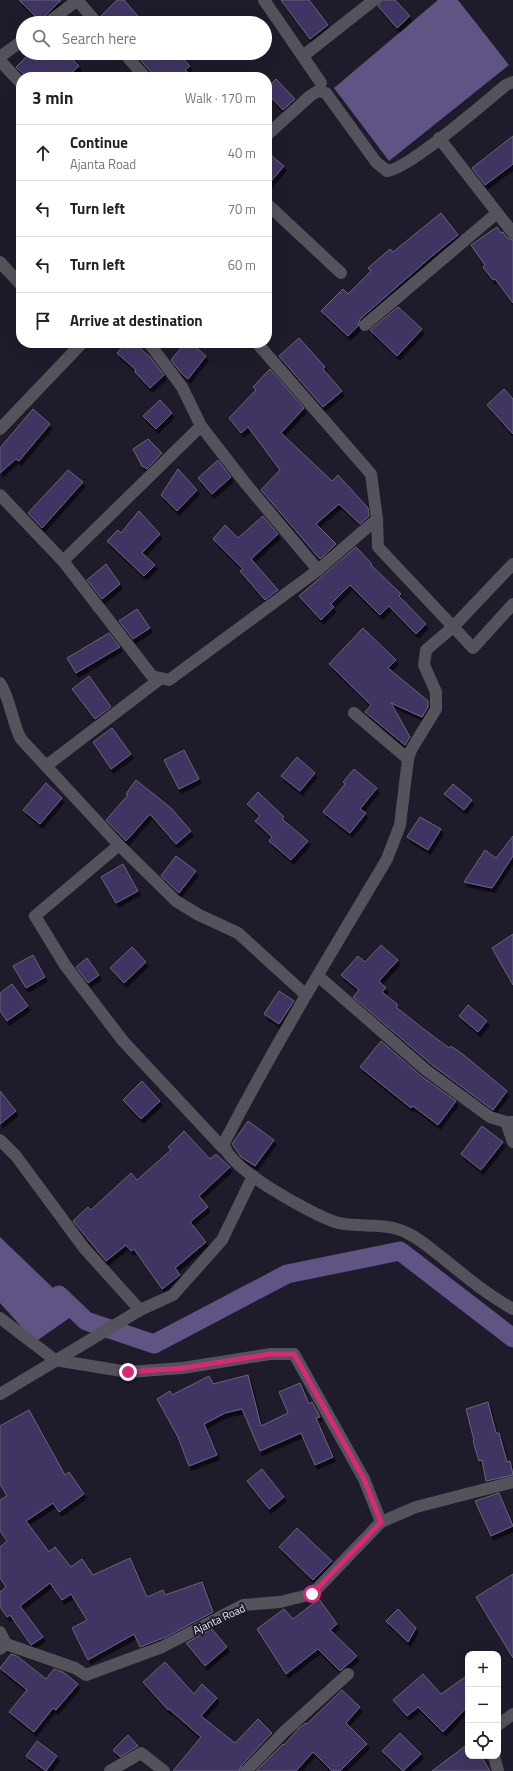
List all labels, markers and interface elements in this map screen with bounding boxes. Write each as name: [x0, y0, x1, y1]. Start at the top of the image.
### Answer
search box: [16, 16, 272, 60]
icon: search: [30, 27, 52, 49]
text: Search here: [62, 27, 136, 50]
text: 3 min: [32, 85, 73, 111]
text: Walk · 170 m: [185, 88, 256, 108]
text: Continue: [70, 131, 128, 154]
icon: ahead: [32, 142, 54, 164]
text: 40 m: [228, 143, 256, 163]
text: Ajanta Road: [70, 154, 136, 174]
text: Turn left: [70, 197, 125, 220]
icon: left: [32, 198, 54, 220]
text: 70 m: [228, 199, 256, 219]
text: Turn left: [70, 253, 125, 276]
icon: left: [32, 254, 54, 276]
text: 60 m: [228, 255, 256, 275]
text: Arrive at destination: [70, 309, 203, 332]
icon: arrive: [32, 310, 54, 332]
route end: [119, 1363, 137, 1381]
route start: [303, 1585, 321, 1603]
street label: Ajanta Road: [190, 1600, 248, 1638]
map controls: [465, 1651, 501, 1759]
button: +: [465, 1651, 501, 1687]
button: −: [465, 1687, 501, 1723]
button: locate: [465, 1723, 501, 1759]

